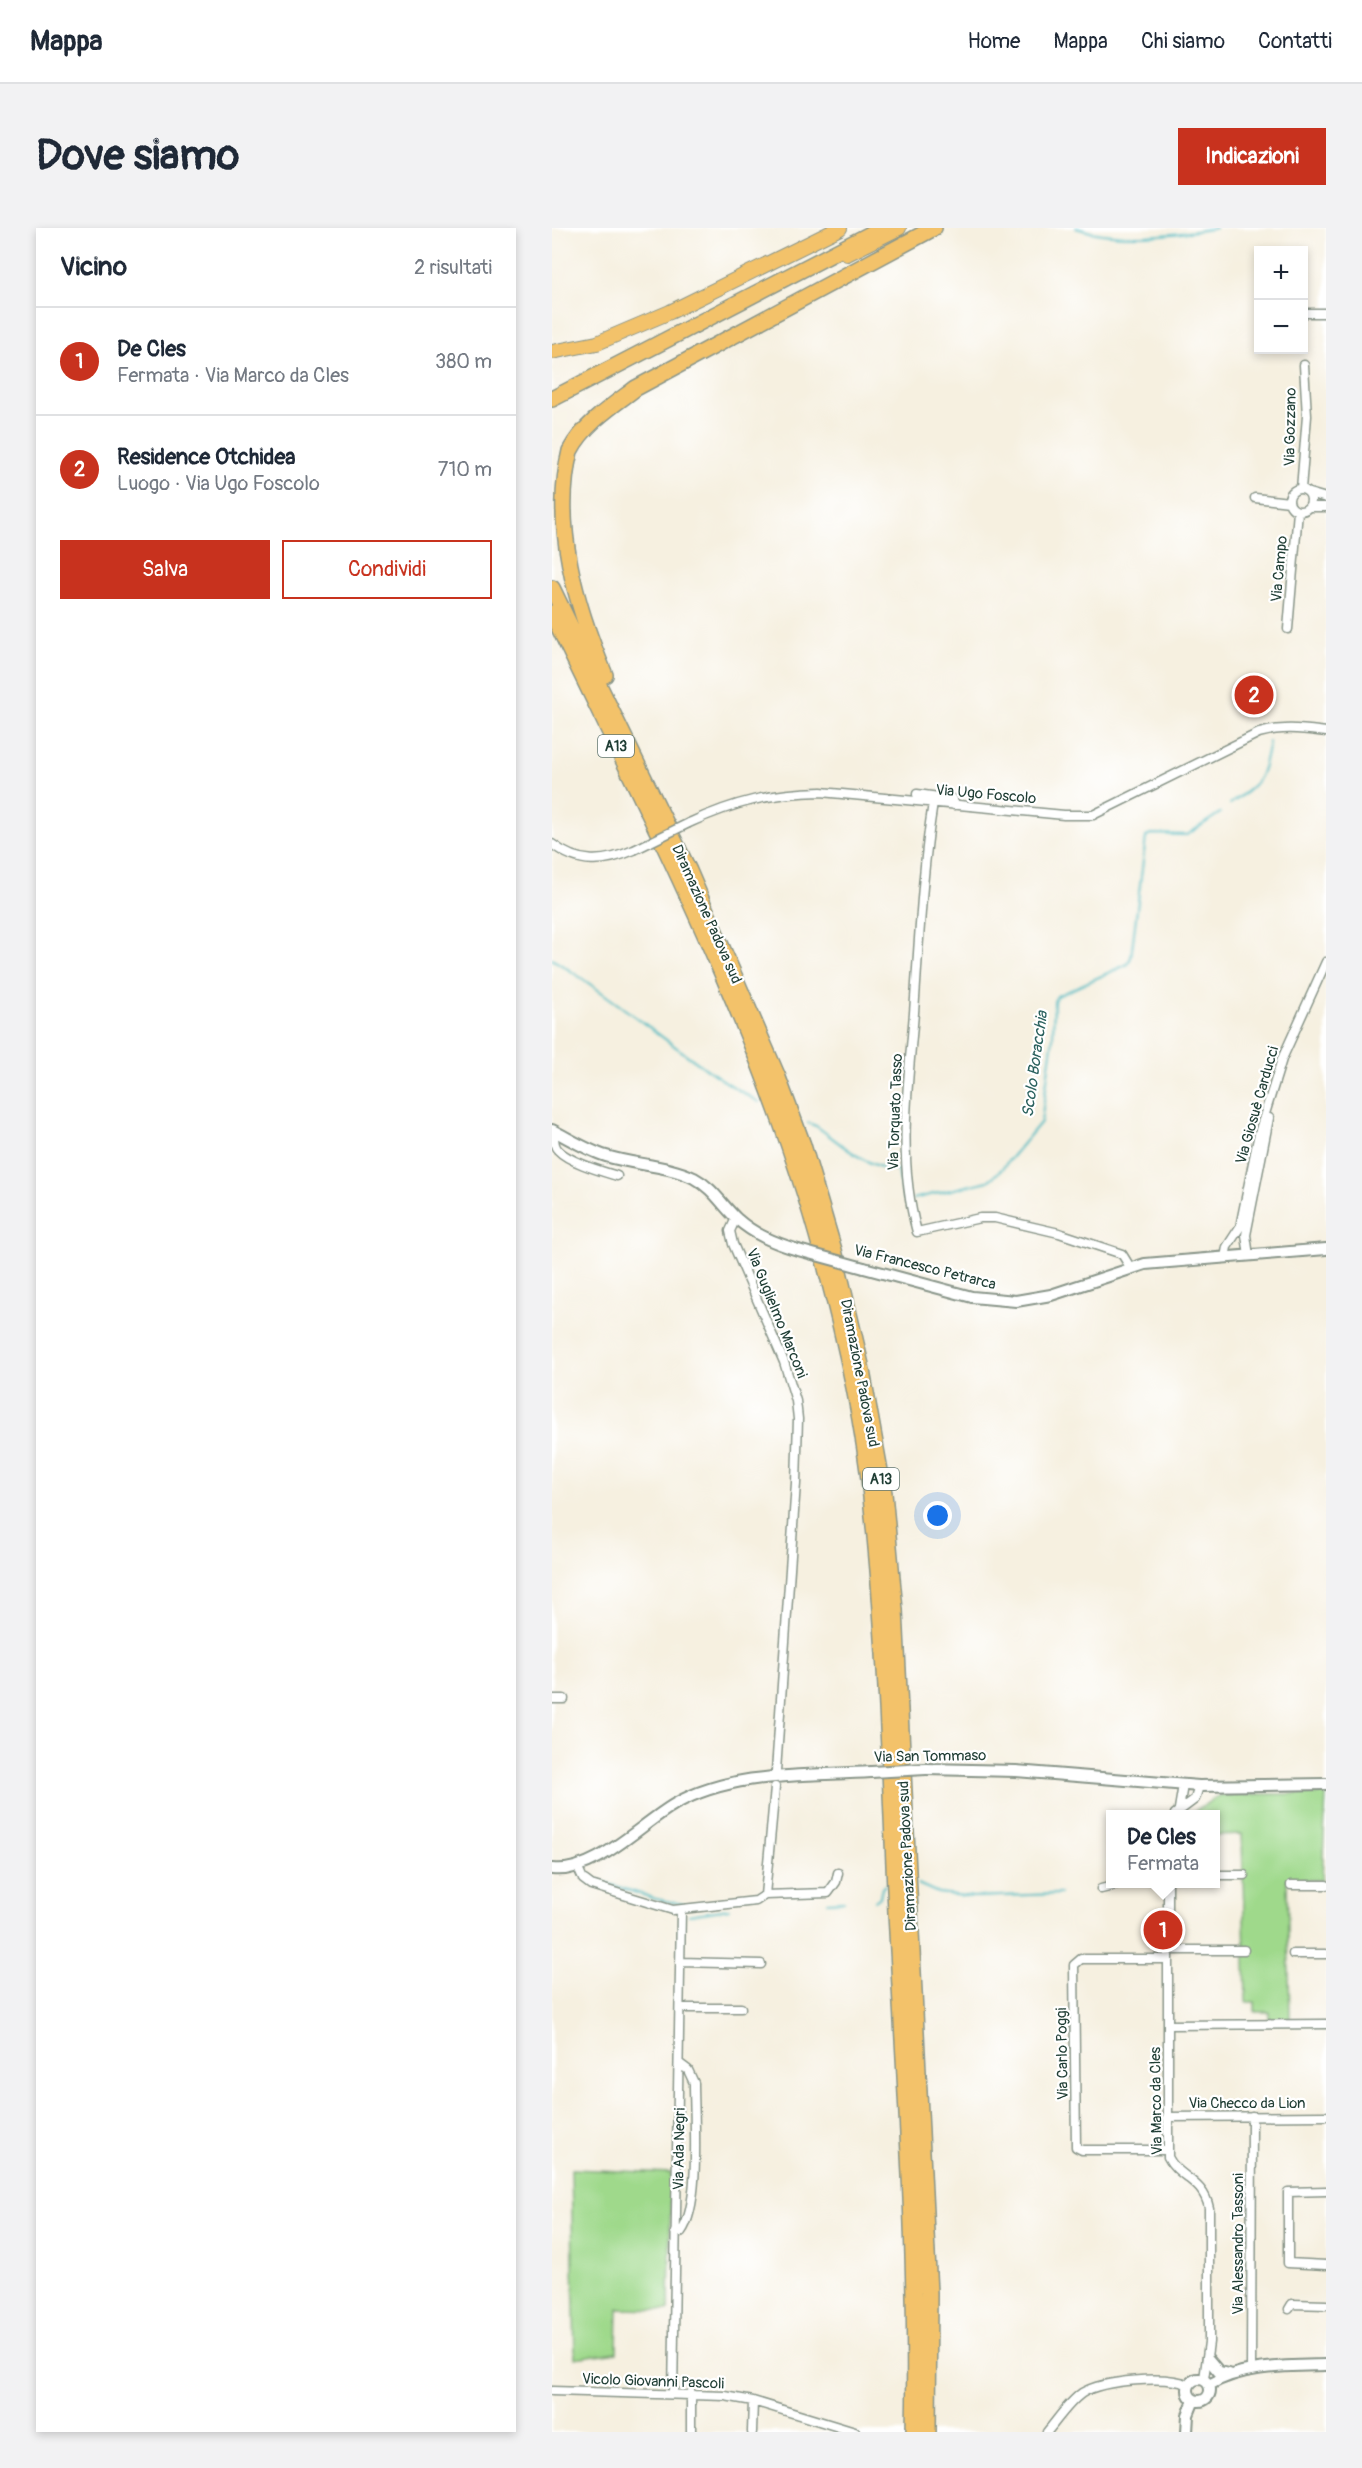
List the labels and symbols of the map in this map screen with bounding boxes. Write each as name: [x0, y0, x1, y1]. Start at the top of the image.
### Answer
street label: Via Gozzano: [1280, 387, 1301, 467]
street label: Via Campo: [1267, 535, 1292, 603]
pin: 2: [1234, 672, 1274, 718]
road number: A13: [598, 735, 634, 757]
street label: Via Ugo Foscolo: [935, 781, 1037, 808]
street label: Diramazione Padova sud: [667, 842, 746, 987]
water label: Scolo Boracchia: [1018, 1008, 1053, 1118]
street label: Via Giosuè Carducci: [1232, 1044, 1283, 1166]
street label: Via Torquato Tasso: [884, 1053, 907, 1171]
street label: Via Francesco Petrarca: [852, 1241, 998, 1294]
street label: Via Guglielmo Marconi: [742, 1245, 811, 1381]
street label: Diramazione Padova sud: [836, 1298, 883, 1449]
road number: A13: [863, 1468, 899, 1490]
your location: [923, 1501, 952, 1530]
street label: Via San Tommaso: [874, 1746, 986, 1767]
street label: Diramazione Padova sud: [894, 1780, 921, 1932]
pin: 1: [1144, 1908, 1182, 1952]
street label: Via Carlo Poggi: [1052, 2007, 1073, 2100]
street label: Via Marco da Cles: [1146, 2046, 1167, 2155]
street label: Via Checco da Lion: [1188, 2094, 1306, 2113]
street label: Via Ada Negri: [669, 2107, 690, 2190]
street label: Via Alessandro Tassoni: [1229, 2173, 1248, 2315]
street label: Vicolo Giovanni Pascoli: [582, 2370, 725, 2393]

